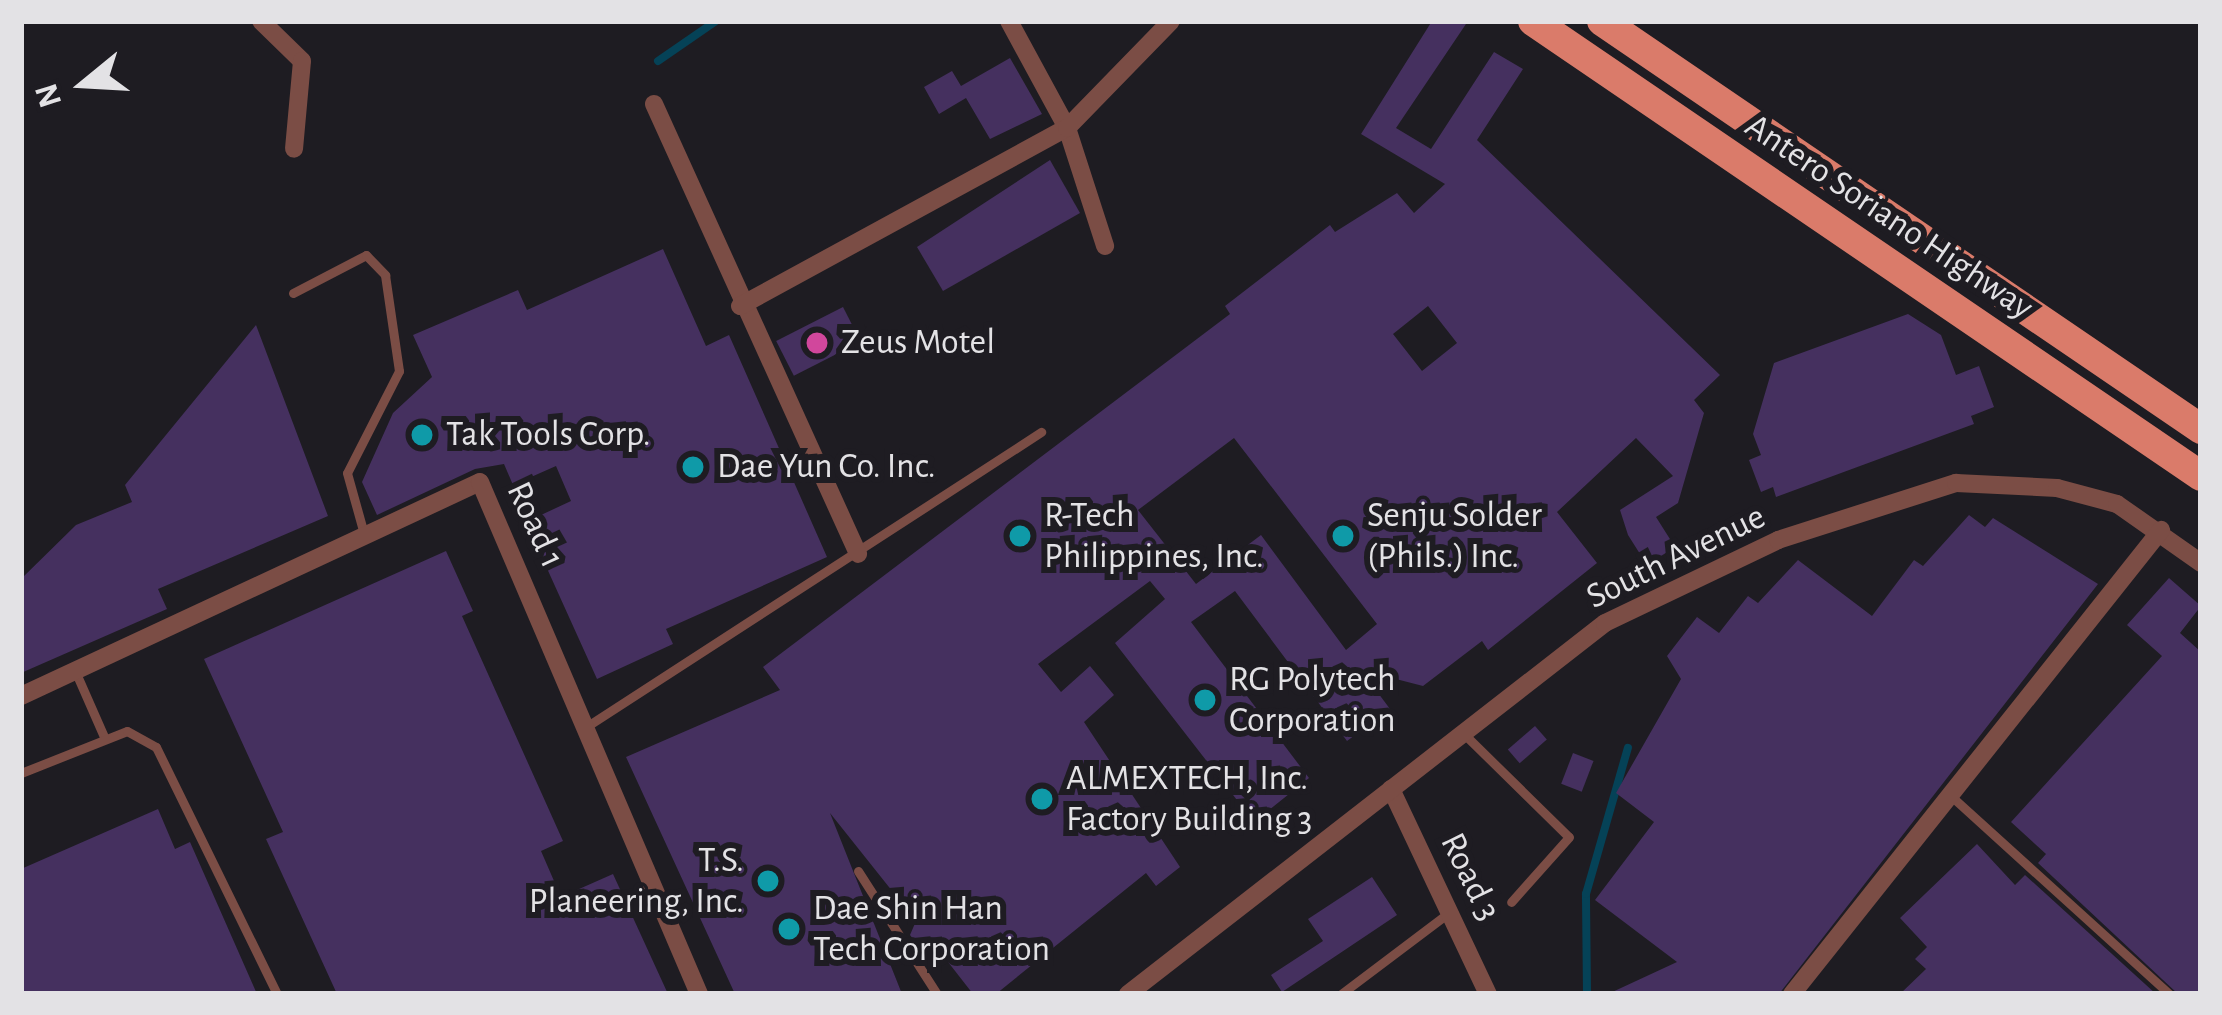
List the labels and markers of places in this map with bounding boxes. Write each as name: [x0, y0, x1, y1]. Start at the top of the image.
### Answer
place label: Zeus Motel: [841, 321, 995, 365]
marker: Zeus Motel: [804, 330, 830, 356]
place label: Tak Tools Corp.: [446, 413, 651, 457]
marker: Tak Tools Corp.: [409, 422, 435, 448]
place label: Dae Yun Co. Inc.: [717, 445, 936, 489]
marker: Dae Yun Co. Inc.: [680, 454, 706, 480]
place label: R-Tech Philippines, Inc.: [1044, 493, 1264, 578]
place label: Senju Solder (Phils.) Inc.: [1367, 493, 1542, 578]
marker: R-Tech Philippines, Inc.: [1007, 523, 1033, 549]
marker: Senju Solder (Phils.) Inc.: [1330, 523, 1356, 549]
place label: RG Polytech Corporation: [1229, 657, 1396, 742]
marker: RG Polytech Corporation: [1192, 687, 1218, 713]
place label: ALMEXTECH, Inc. Factory Building 3: [1066, 756, 1312, 841]
marker: ALMEXTECH, Inc. Factory Building 3: [1029, 786, 1055, 812]
place label: T.S. Planeering, Inc.: [529, 838, 744, 923]
marker: T.S. Planeering, Inc.: [755, 868, 781, 894]
place label: Dae Shin Han Tech Corporation: [813, 886, 1050, 971]
marker: Dae Shin Han Tech Corporation: [776, 916, 802, 942]

